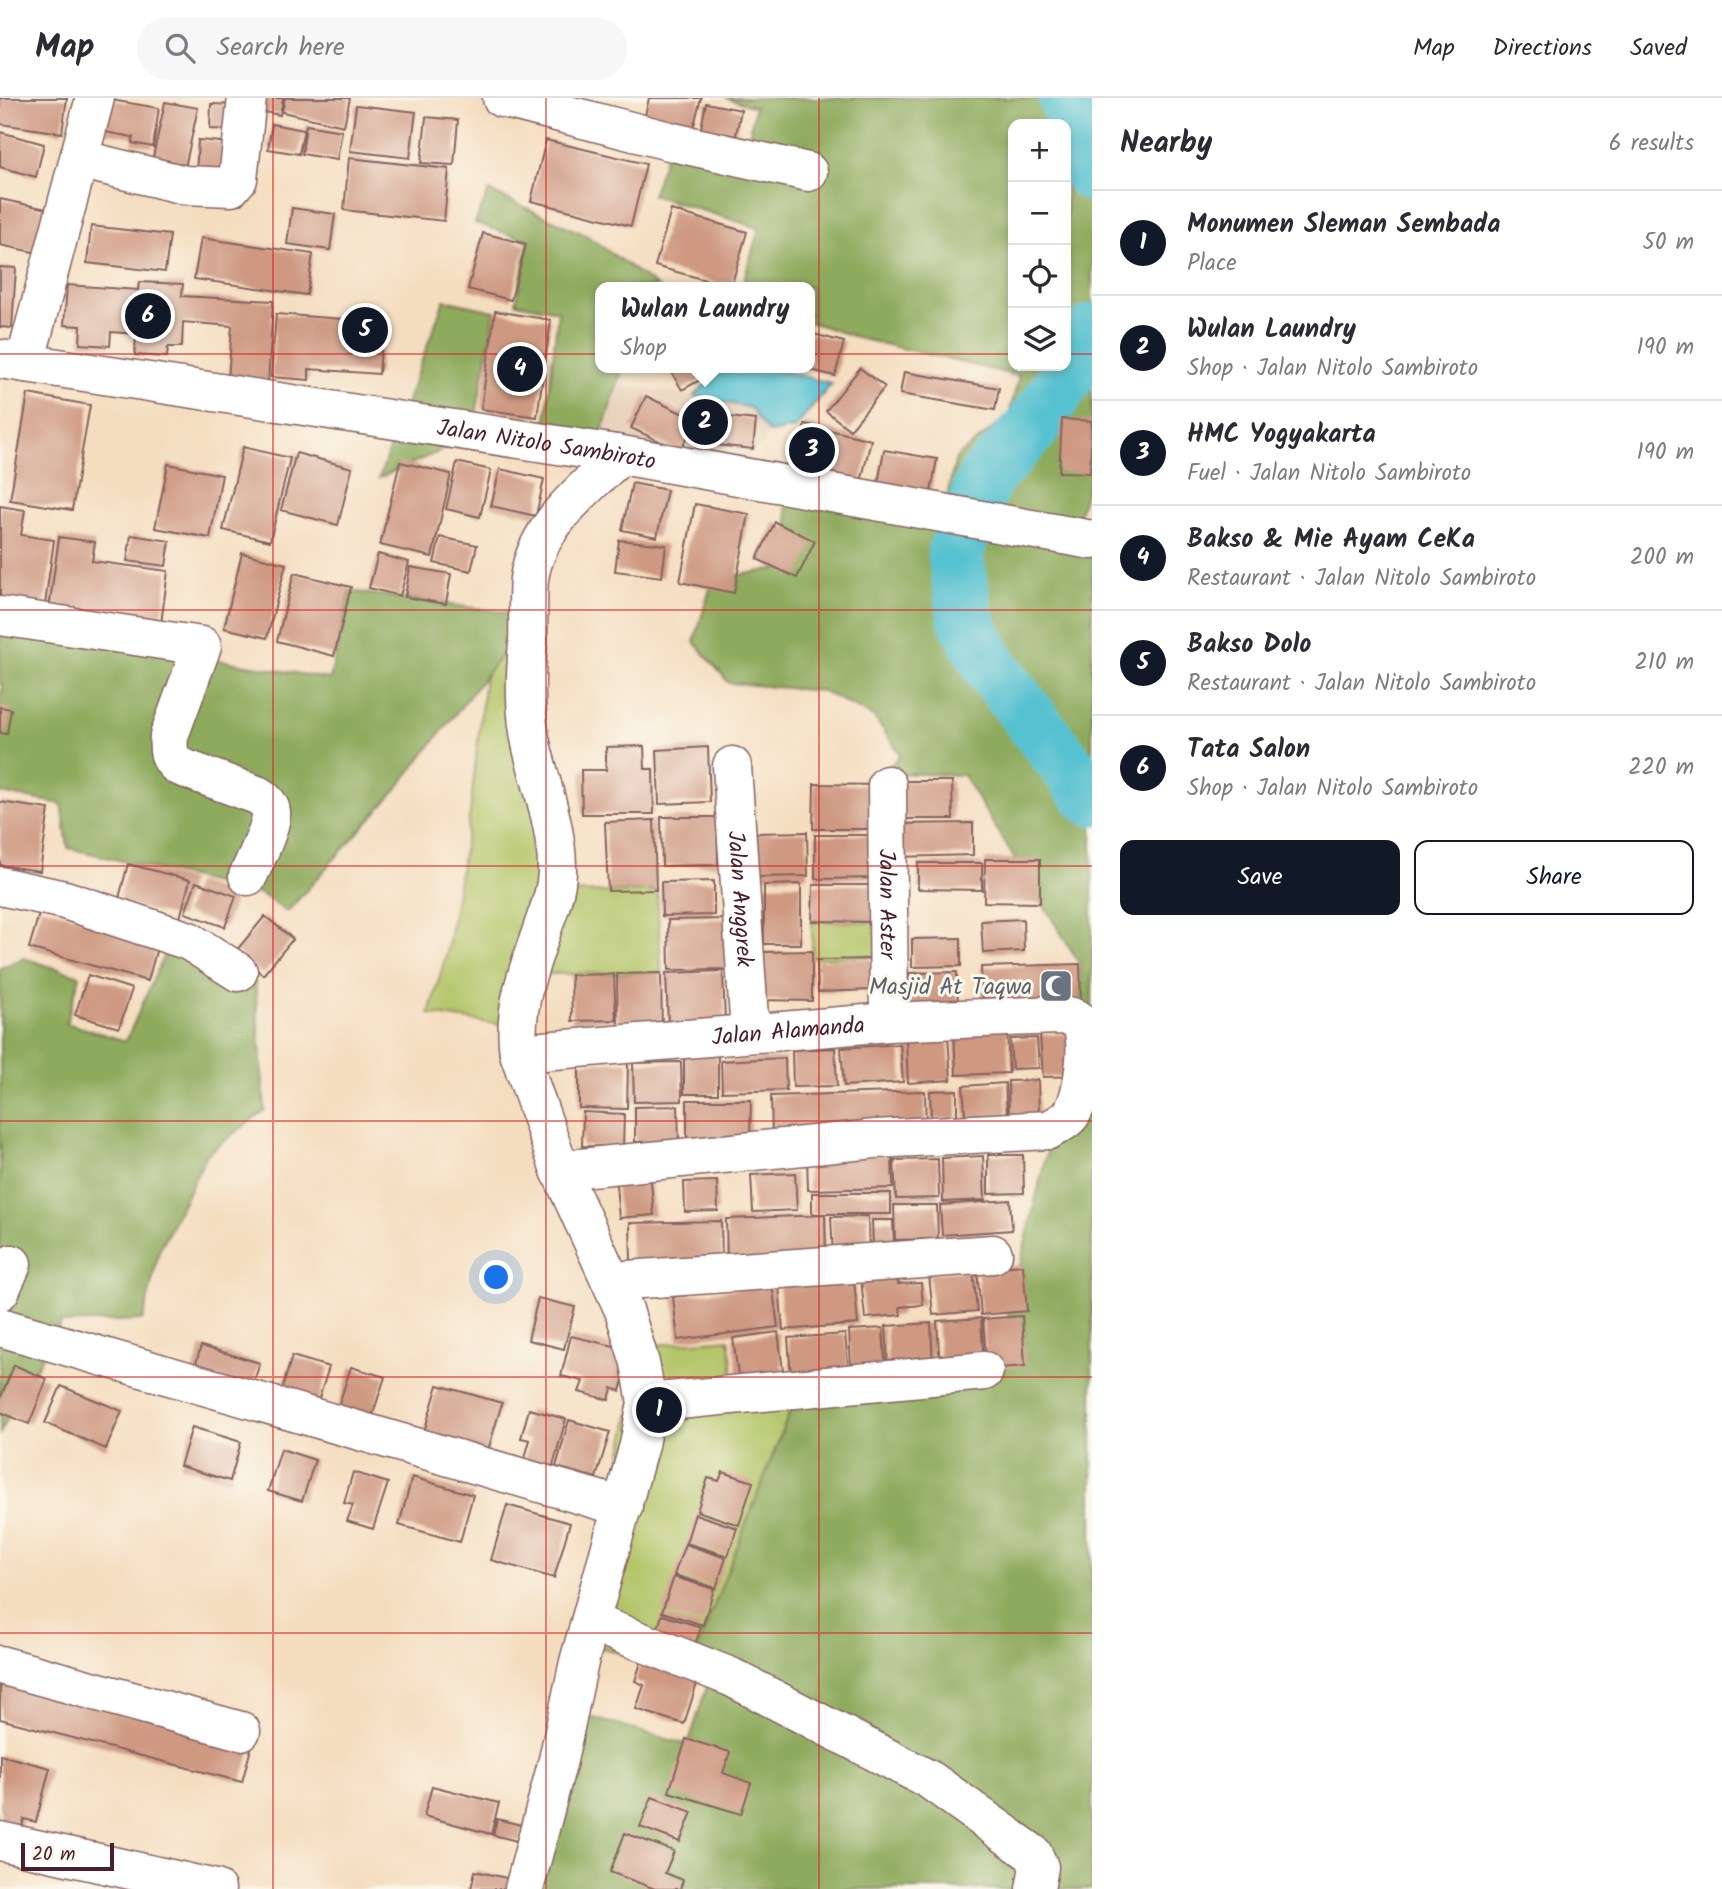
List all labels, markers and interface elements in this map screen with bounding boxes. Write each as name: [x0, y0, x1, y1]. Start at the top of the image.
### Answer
search box: [137, 17, 627, 80]
text: Map: [35, 22, 95, 75]
text: Search here: [217, 27, 345, 69]
icon: search: [161, 29, 199, 67]
text: Map: [1413, 29, 1455, 68]
text: Directions: [1493, 29, 1592, 68]
text: Saved: [1630, 29, 1687, 68]
map controls: [1008, 119, 1071, 371]
button: +: [1008, 119, 1071, 182]
text: Nearby: [1120, 120, 1212, 168]
text: 6 results: [1609, 126, 1694, 162]
button: −: [1008, 182, 1071, 245]
text: Monumen Sleman Sembada: [1187, 204, 1500, 246]
text: 1: [1140, 225, 1146, 261]
text: 50 m: [1643, 225, 1694, 261]
button: locate: [1008, 245, 1071, 308]
text: Place: [1187, 246, 1237, 282]
popup: [595, 282, 815, 373]
text: Wulan Laundry: [620, 289, 790, 331]
pin: 6: [125, 290, 171, 342]
pin: 5: [342, 304, 388, 356]
button: layers: [1008, 308, 1071, 371]
text: Wulan Laundry: [1187, 309, 1356, 351]
text: 2: [1136, 330, 1150, 366]
text: 190 m: [1637, 330, 1694, 366]
text: Shop: [620, 331, 666, 367]
pin: 4: [497, 343, 543, 395]
text: Shop · Jalan Nitolo Sambiroto: [1187, 351, 1478, 387]
pin: 2: [682, 396, 728, 448]
street label: Jalan Nitolo Sambiroto: [434, 411, 659, 481]
text: HMC Yogyakarta: [1187, 414, 1376, 456]
pin: 3: [789, 424, 835, 476]
text: 3: [1137, 435, 1149, 471]
text: 190 m: [1637, 435, 1694, 471]
text: Fuel · Jalan Nitolo Sambiroto: [1187, 456, 1471, 492]
text: Bakso & Mie Ayam CeKa: [1187, 519, 1475, 561]
text: 4: [1137, 540, 1149, 576]
text: 200 m: [1630, 540, 1694, 576]
text: Restaurant · Jalan Nitolo Sambiroto: [1187, 561, 1536, 597]
text: Bakso Dolo: [1187, 624, 1311, 666]
text: 5: [1137, 645, 1149, 681]
text: 210 m: [1634, 645, 1694, 681]
text: Restaurant · Jalan Nitolo Sambiroto: [1187, 666, 1536, 702]
text: Tata Salon: [1187, 729, 1310, 771]
text: 6: [1137, 750, 1149, 786]
text: 220 m: [1628, 750, 1694, 786]
text: Shop · Jalan Nitolo Sambiroto: [1187, 771, 1478, 807]
street label: Jalan Anggrek: [716, 830, 762, 968]
button: Save: [1120, 840, 1400, 915]
button: Share: [1414, 840, 1694, 915]
street label: Jalan Aster: [868, 849, 904, 961]
mosque icon: Masjid At Taqwa: [1037, 967, 1075, 1005]
place label: Masjid At Taqwa: [869, 970, 1032, 1006]
street label: Jalan Alamanda: [710, 1008, 866, 1057]
your location: [479, 1260, 513, 1294]
pin: 1: [636, 1384, 682, 1436]
scale bar: [21, 1840, 114, 1872]
text: 20 m: [32, 1840, 75, 1870]

